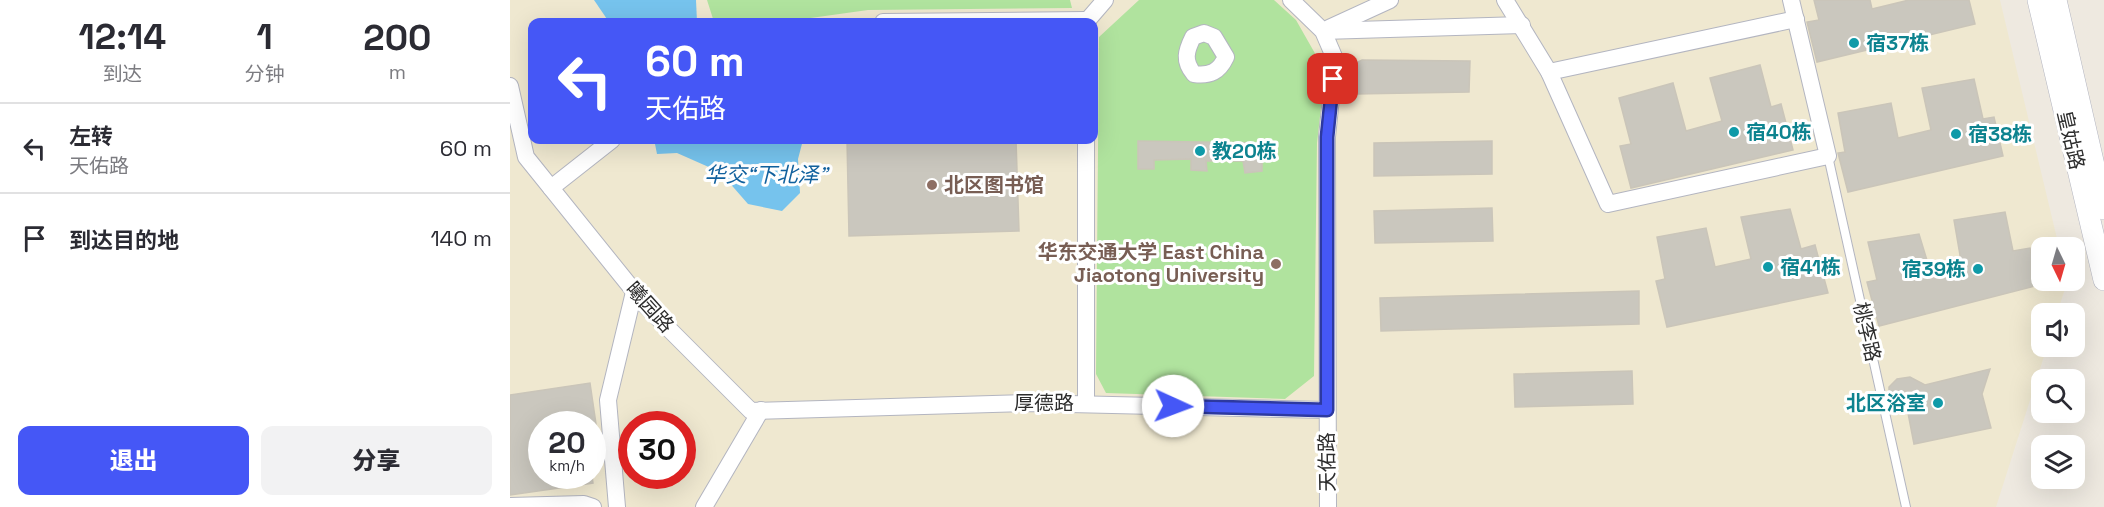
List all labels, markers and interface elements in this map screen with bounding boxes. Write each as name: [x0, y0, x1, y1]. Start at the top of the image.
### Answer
text: 12:14: [79, 14, 166, 60]
text: 1: [257, 14, 273, 60]
text: 200: [363, 15, 431, 61]
place label: 宿37栋: [1866, 30, 1929, 56]
text: 60 m: [645, 35, 745, 88]
marker: 宿37栋: [1847, 36, 1861, 50]
icon: left: [546, 42, 624, 120]
pin: [1307, 53, 1358, 104]
text: m: [389, 59, 406, 85]
text: 到达: [102, 61, 142, 87]
text: 分钟: [245, 61, 285, 87]
icon: arrive: [1316, 62, 1349, 95]
text: 天佑路: [645, 91, 726, 126]
street label: 皇姑路: [2052, 108, 2090, 172]
place label: 宿40栋: [1746, 119, 1812, 145]
place label: 宿38栋: [1968, 121, 2032, 147]
text: 左转: [69, 122, 113, 150]
marker: 宿40栋: [1727, 125, 1741, 139]
marker: 宿38栋: [1949, 127, 1963, 141]
icon: left: [18, 132, 51, 165]
text: 60 m: [440, 134, 492, 162]
place label: 教20栋: [1212, 138, 1277, 164]
marker: 教20栋: [1193, 144, 1207, 158]
text: 天佑路: [69, 153, 129, 179]
water label: 华交“下北泽”: [705, 161, 830, 188]
place label: 北区图书馆: [944, 172, 1044, 198]
marker: 北区图书馆: [925, 178, 939, 192]
icon: arrive: [18, 222, 51, 255]
text: 140 m: [430, 224, 492, 252]
text: 到达目的地: [69, 226, 179, 254]
north arrow: [2031, 237, 2085, 291]
map controls: [2031, 237, 2085, 489]
place label: 华东交通大学 East China Jiaotong University: [1037, 239, 1264, 288]
place label: 宿41栋: [1780, 254, 1841, 280]
place label: 宿39栋: [1901, 256, 1966, 282]
marker: 华东交通大学 East China Jiaotong University: [1269, 257, 1283, 271]
marker: 宿41栋: [1761, 260, 1775, 274]
marker: 宿39栋: [1971, 262, 1985, 276]
street label: 曦园路: [620, 276, 680, 338]
street label: 桃李路: [1848, 300, 1886, 364]
button: sound: [2031, 303, 2085, 357]
button: search: [2031, 369, 2085, 423]
position arrow: [1141, 374, 1205, 438]
street label: 厚德路: [1014, 390, 1074, 416]
place label: 北区浴室: [1846, 390, 1926, 416]
marker: 北区浴室: [1931, 396, 1945, 410]
speed limit sign: 30: [618, 411, 696, 489]
text: 20: [548, 423, 586, 462]
button: 退出: [18, 426, 249, 495]
button: 分享: [261, 426, 492, 495]
street label: 天佑路: [1313, 432, 1341, 492]
button: layers: [2031, 435, 2085, 489]
text: km/h: [549, 456, 585, 475]

